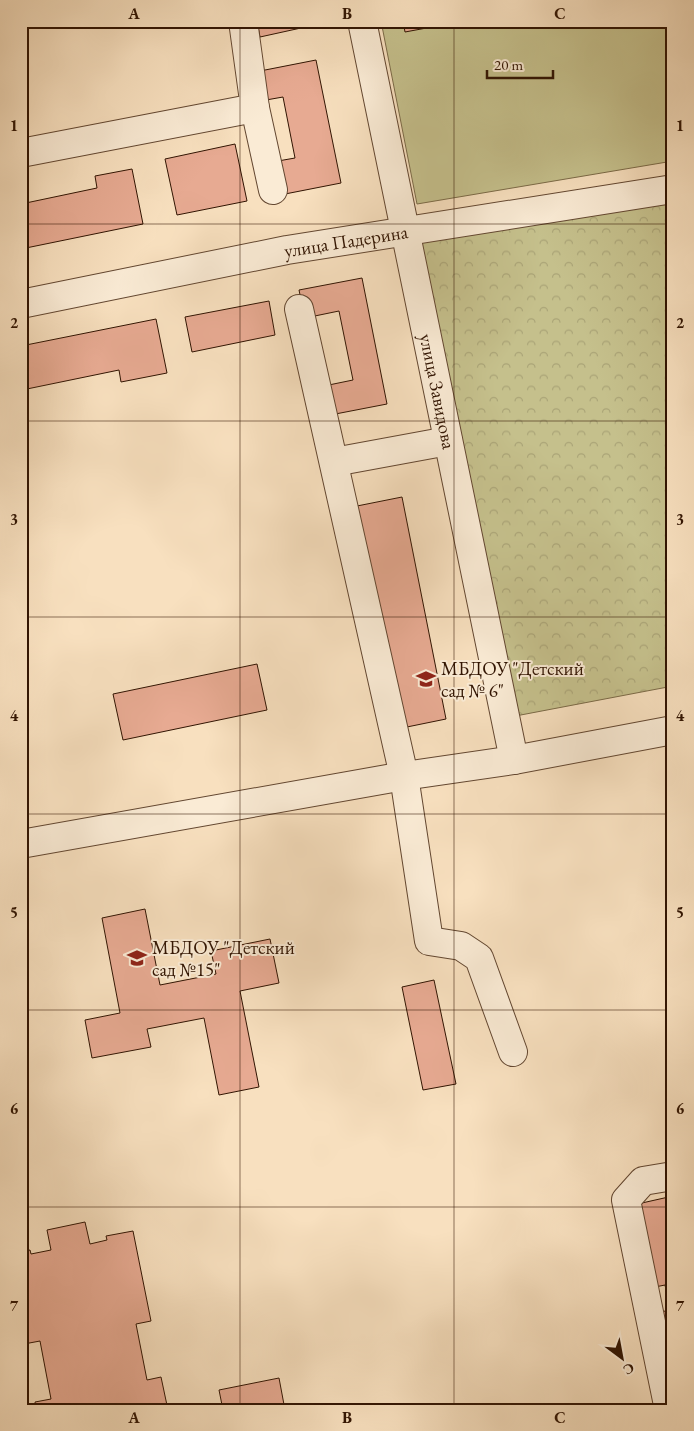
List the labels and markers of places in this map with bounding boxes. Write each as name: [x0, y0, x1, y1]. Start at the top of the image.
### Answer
place label: МБДОУ "Детский сад № 6": [441, 656, 584, 703]
school or university icon: МБДОУ "Детский сад № 6": [415, 668, 437, 690]
place label: МБДОУ "Детский сад №15": [152, 935, 295, 982]
school or university icon: МБДОУ "Детский сад №15": [126, 947, 148, 969]

